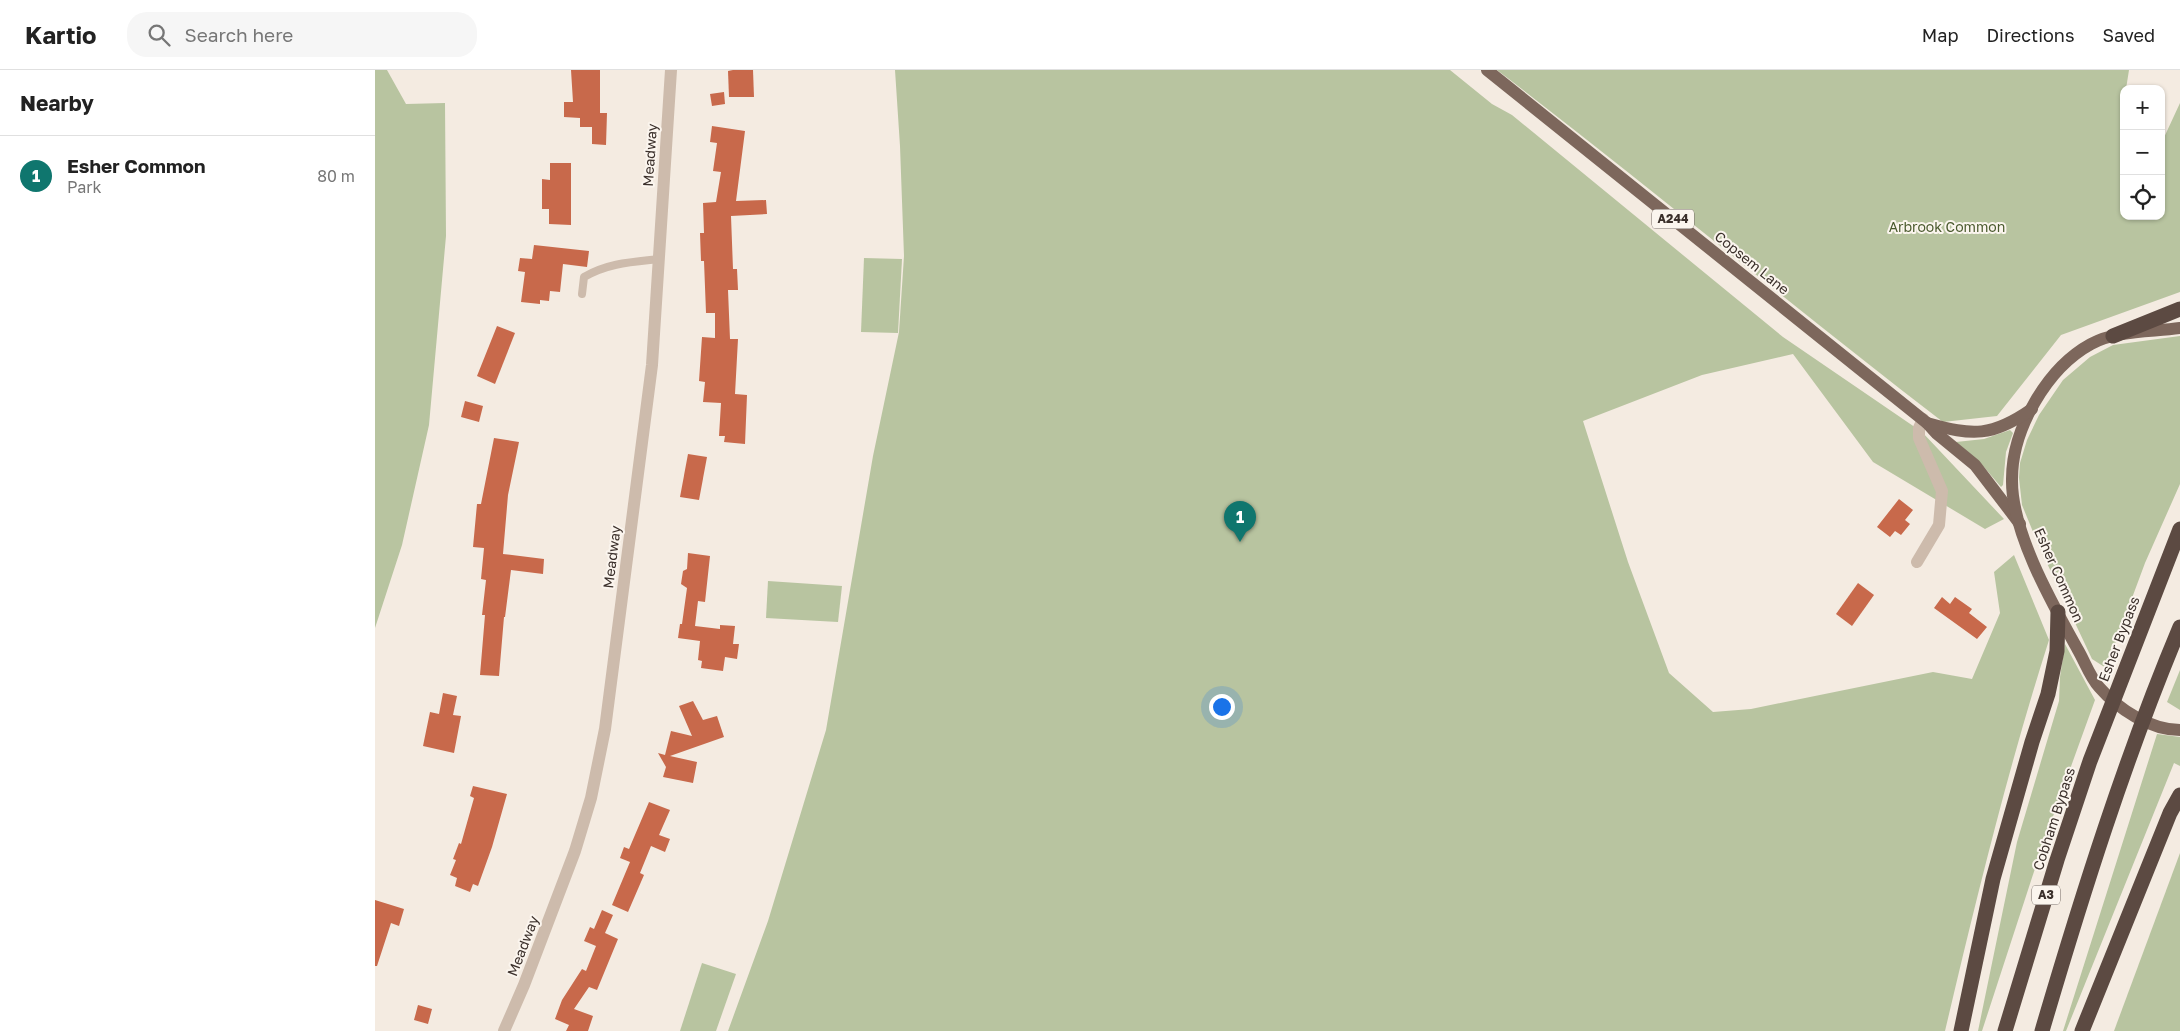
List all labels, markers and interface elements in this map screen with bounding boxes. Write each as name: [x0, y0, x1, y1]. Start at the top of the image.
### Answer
search box: [127, 12, 477, 57]
text: Kartio: [25, 20, 97, 49]
icon: search: [145, 21, 173, 49]
text: Search here: [185, 23, 293, 46]
text: Map: [1922, 24, 1958, 46]
text: Directions: [1986, 24, 2074, 46]
text: Saved: [2102, 24, 2155, 46]
map controls: [2120, 85, 2165, 220]
button: +: [2120, 85, 2165, 130]
text: Nearby: [20, 90, 94, 116]
street label: Meadway: [639, 123, 660, 187]
button: −: [2120, 130, 2165, 175]
text: Esher Common: [67, 154, 205, 177]
text: 1: [32, 166, 40, 186]
text: 80 m: [317, 166, 355, 186]
button: locate: [2120, 175, 2165, 220]
text: Park: [67, 177, 102, 197]
road number: A244: [1652, 210, 1694, 228]
park label: Arbrook Common: [1889, 218, 2005, 235]
street label: Copsem Lane: [1712, 227, 1793, 298]
pin: 1: [1224, 501, 1256, 542]
street label: Meadway: [599, 524, 624, 589]
street label: Esher Common: [2031, 525, 2088, 625]
street label: Esher Bypass: [2094, 594, 2143, 684]
your location: [1209, 694, 1235, 720]
street label: Cobham Bypass: [2029, 765, 2078, 873]
road number: A3: [2032, 886, 2060, 904]
street label: Meadway: [503, 913, 542, 978]

